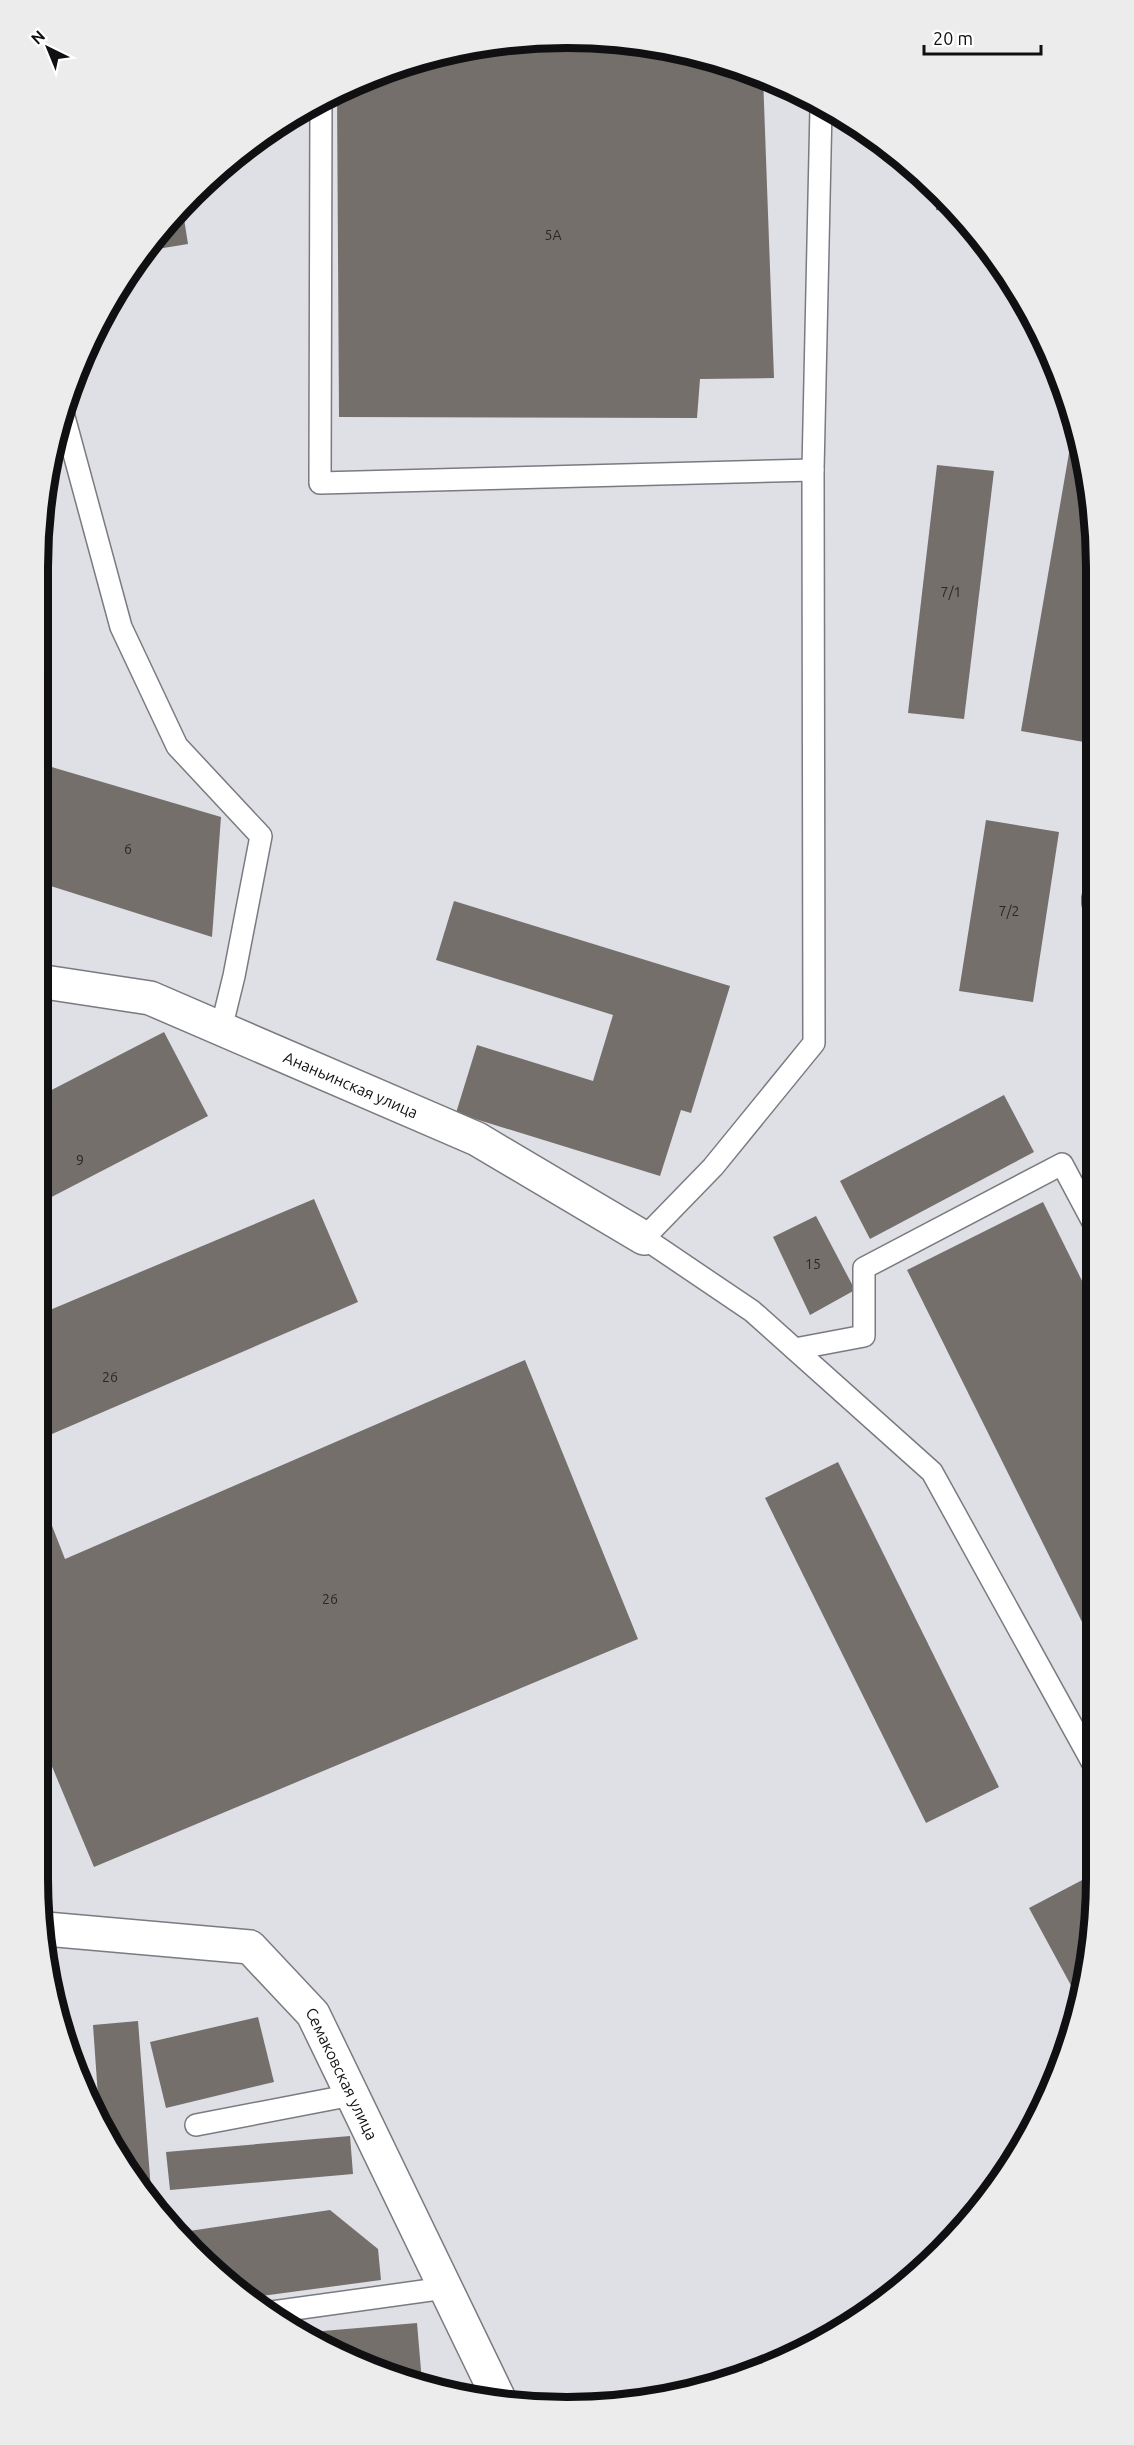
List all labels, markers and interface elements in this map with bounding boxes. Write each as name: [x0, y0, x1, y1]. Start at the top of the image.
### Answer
north arrow: [18, 18, 78, 78]
scale bar: [924, 18, 1041, 56]
text: N: [27, 26, 48, 48]
text: 20 m: [933, 28, 973, 48]
house number: 5А: [545, 227, 562, 243]
house number: 7/1: [941, 584, 961, 600]
house number: 6: [124, 841, 132, 857]
house number: 7/2: [999, 903, 1019, 919]
street label: Ананьинская улица: [281, 1048, 421, 1121]
house number: 9: [76, 1152, 84, 1168]
house number: 15: [805, 1256, 821, 1272]
house number: 26: [102, 1369, 118, 1385]
house number: 26: [322, 1591, 338, 1607]
street label: Семаковская улица: [302, 2003, 381, 2143]

